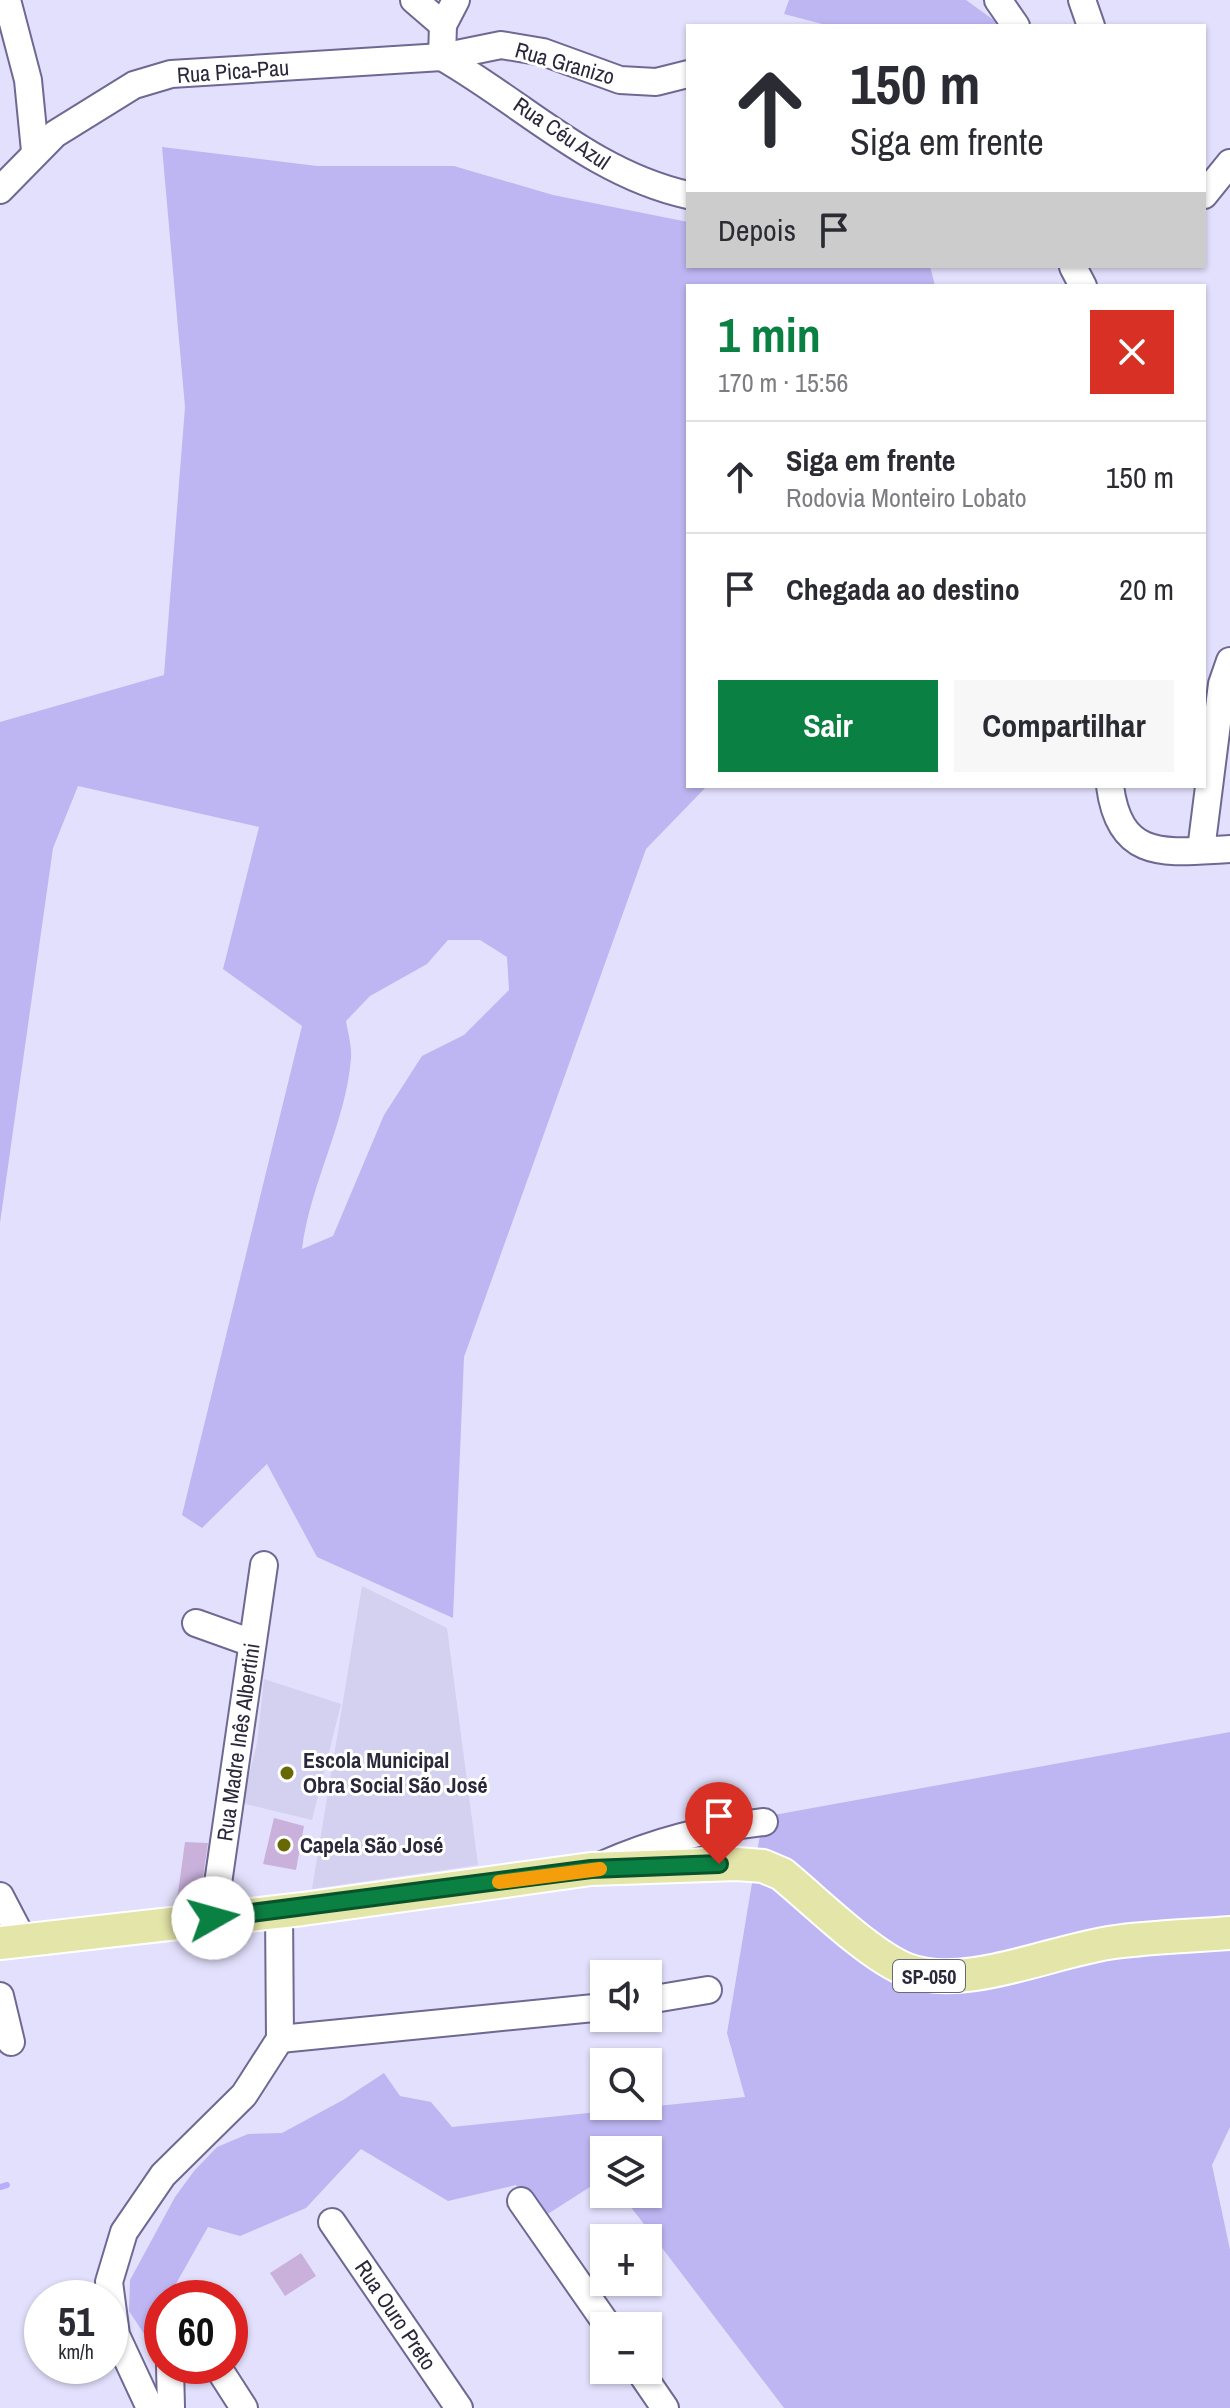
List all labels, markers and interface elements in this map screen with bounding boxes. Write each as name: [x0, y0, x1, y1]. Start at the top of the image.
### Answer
street label: Rua Granizo: [512, 34, 618, 92]
text: 150 m: [850, 46, 980, 121]
street label: Rua Pica-Pau: [176, 52, 290, 90]
icon: ahead: [718, 56, 822, 160]
street label: Rua Céu Azul: [508, 90, 616, 176]
text: Siga em frente: [850, 118, 1044, 166]
icon: arrive: [812, 208, 856, 252]
text: Depois: [718, 210, 796, 250]
text: 1 min: [718, 302, 821, 367]
button: close: [1090, 310, 1174, 394]
text: 170 m · 15:56: [718, 365, 848, 400]
text: Siga em frente: [786, 440, 956, 480]
icon: ahead: [718, 455, 762, 499]
text: 150 m: [1106, 457, 1174, 497]
text: Rodovia Monteiro Lobato: [786, 480, 1027, 515]
icon: arrive: [718, 567, 762, 611]
text: Chegada ao destino: [786, 569, 1020, 609]
text: 20 m: [1119, 569, 1174, 609]
button: Sair: [718, 680, 938, 772]
button: Compartilhar: [954, 680, 1174, 772]
street label: Rua Madre Inês Albertini: [209, 1641, 267, 1843]
place label: Escola Municipal Obra Social São José: [303, 1745, 488, 1800]
marker: Escola Municipal Obra Social São José: [278, 1764, 296, 1782]
pin: [685, 1782, 753, 1864]
icon: arrive: [697, 1794, 741, 1838]
place label: Capela São José: [300, 1830, 443, 1860]
marker: Capela São José: [275, 1836, 293, 1854]
position arrow: [171, 1876, 255, 1960]
map controls: [590, 1960, 662, 2384]
button: sound: [590, 1960, 662, 2032]
road number: SP-050: [893, 1960, 965, 1992]
button: search: [590, 2048, 662, 2120]
button: layers: [590, 2136, 662, 2208]
button: +: [590, 2224, 662, 2296]
street label: Rua Ouro Preto: [348, 2254, 444, 2376]
speed limit sign: 60: [144, 2280, 248, 2384]
text: 51: [58, 2295, 94, 2348]
button: −: [590, 2312, 662, 2384]
text: km/h: [58, 2338, 94, 2365]

